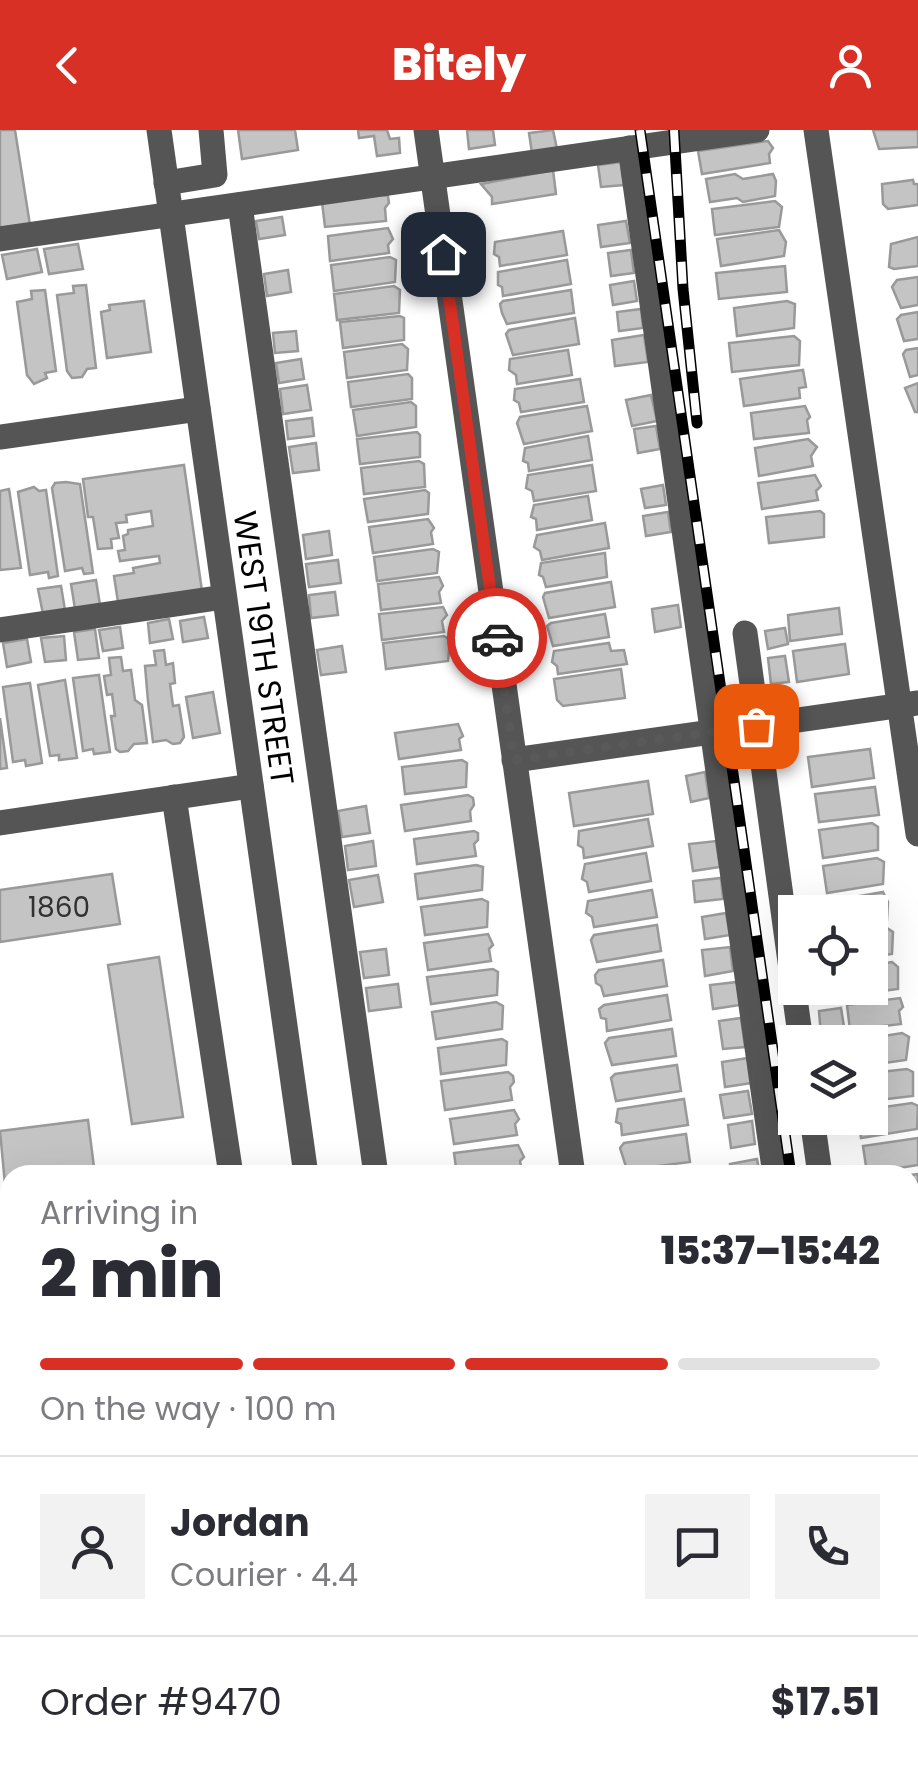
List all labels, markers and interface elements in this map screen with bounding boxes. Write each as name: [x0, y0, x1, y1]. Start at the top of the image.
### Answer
text: Bitely: [392, 33, 526, 96]
icon: back: [40, 38, 95, 93]
icon: person: [823, 38, 878, 93]
pin: [401, 212, 486, 297]
icon: home: [416, 227, 471, 282]
street label: WEST 19TH STREET: [222, 508, 306, 788]
courier: [447, 588, 547, 688]
icon: car: [470, 611, 525, 666]
pin: [714, 684, 799, 769]
icon: bag: [729, 699, 784, 754]
house number: 1860: [28, 888, 90, 927]
map controls: [778, 895, 888, 1135]
button: locate: [778, 895, 888, 1005]
button: layers: [778, 1025, 888, 1135]
text: Arriving in: [40, 1190, 198, 1235]
text: 15:37–15:42: [661, 1224, 880, 1277]
text: 2 min: [40, 1229, 223, 1320]
text: On the way · 100 m: [40, 1386, 336, 1431]
button: person: [40, 1494, 145, 1599]
button: chat: [645, 1494, 750, 1599]
button: phone: [775, 1494, 880, 1599]
text: Jordan: [170, 1496, 310, 1549]
text: Courier · 4.4: [170, 1552, 358, 1597]
text: Order #9470: [40, 1675, 282, 1728]
text: $17.51: [771, 1675, 880, 1728]

